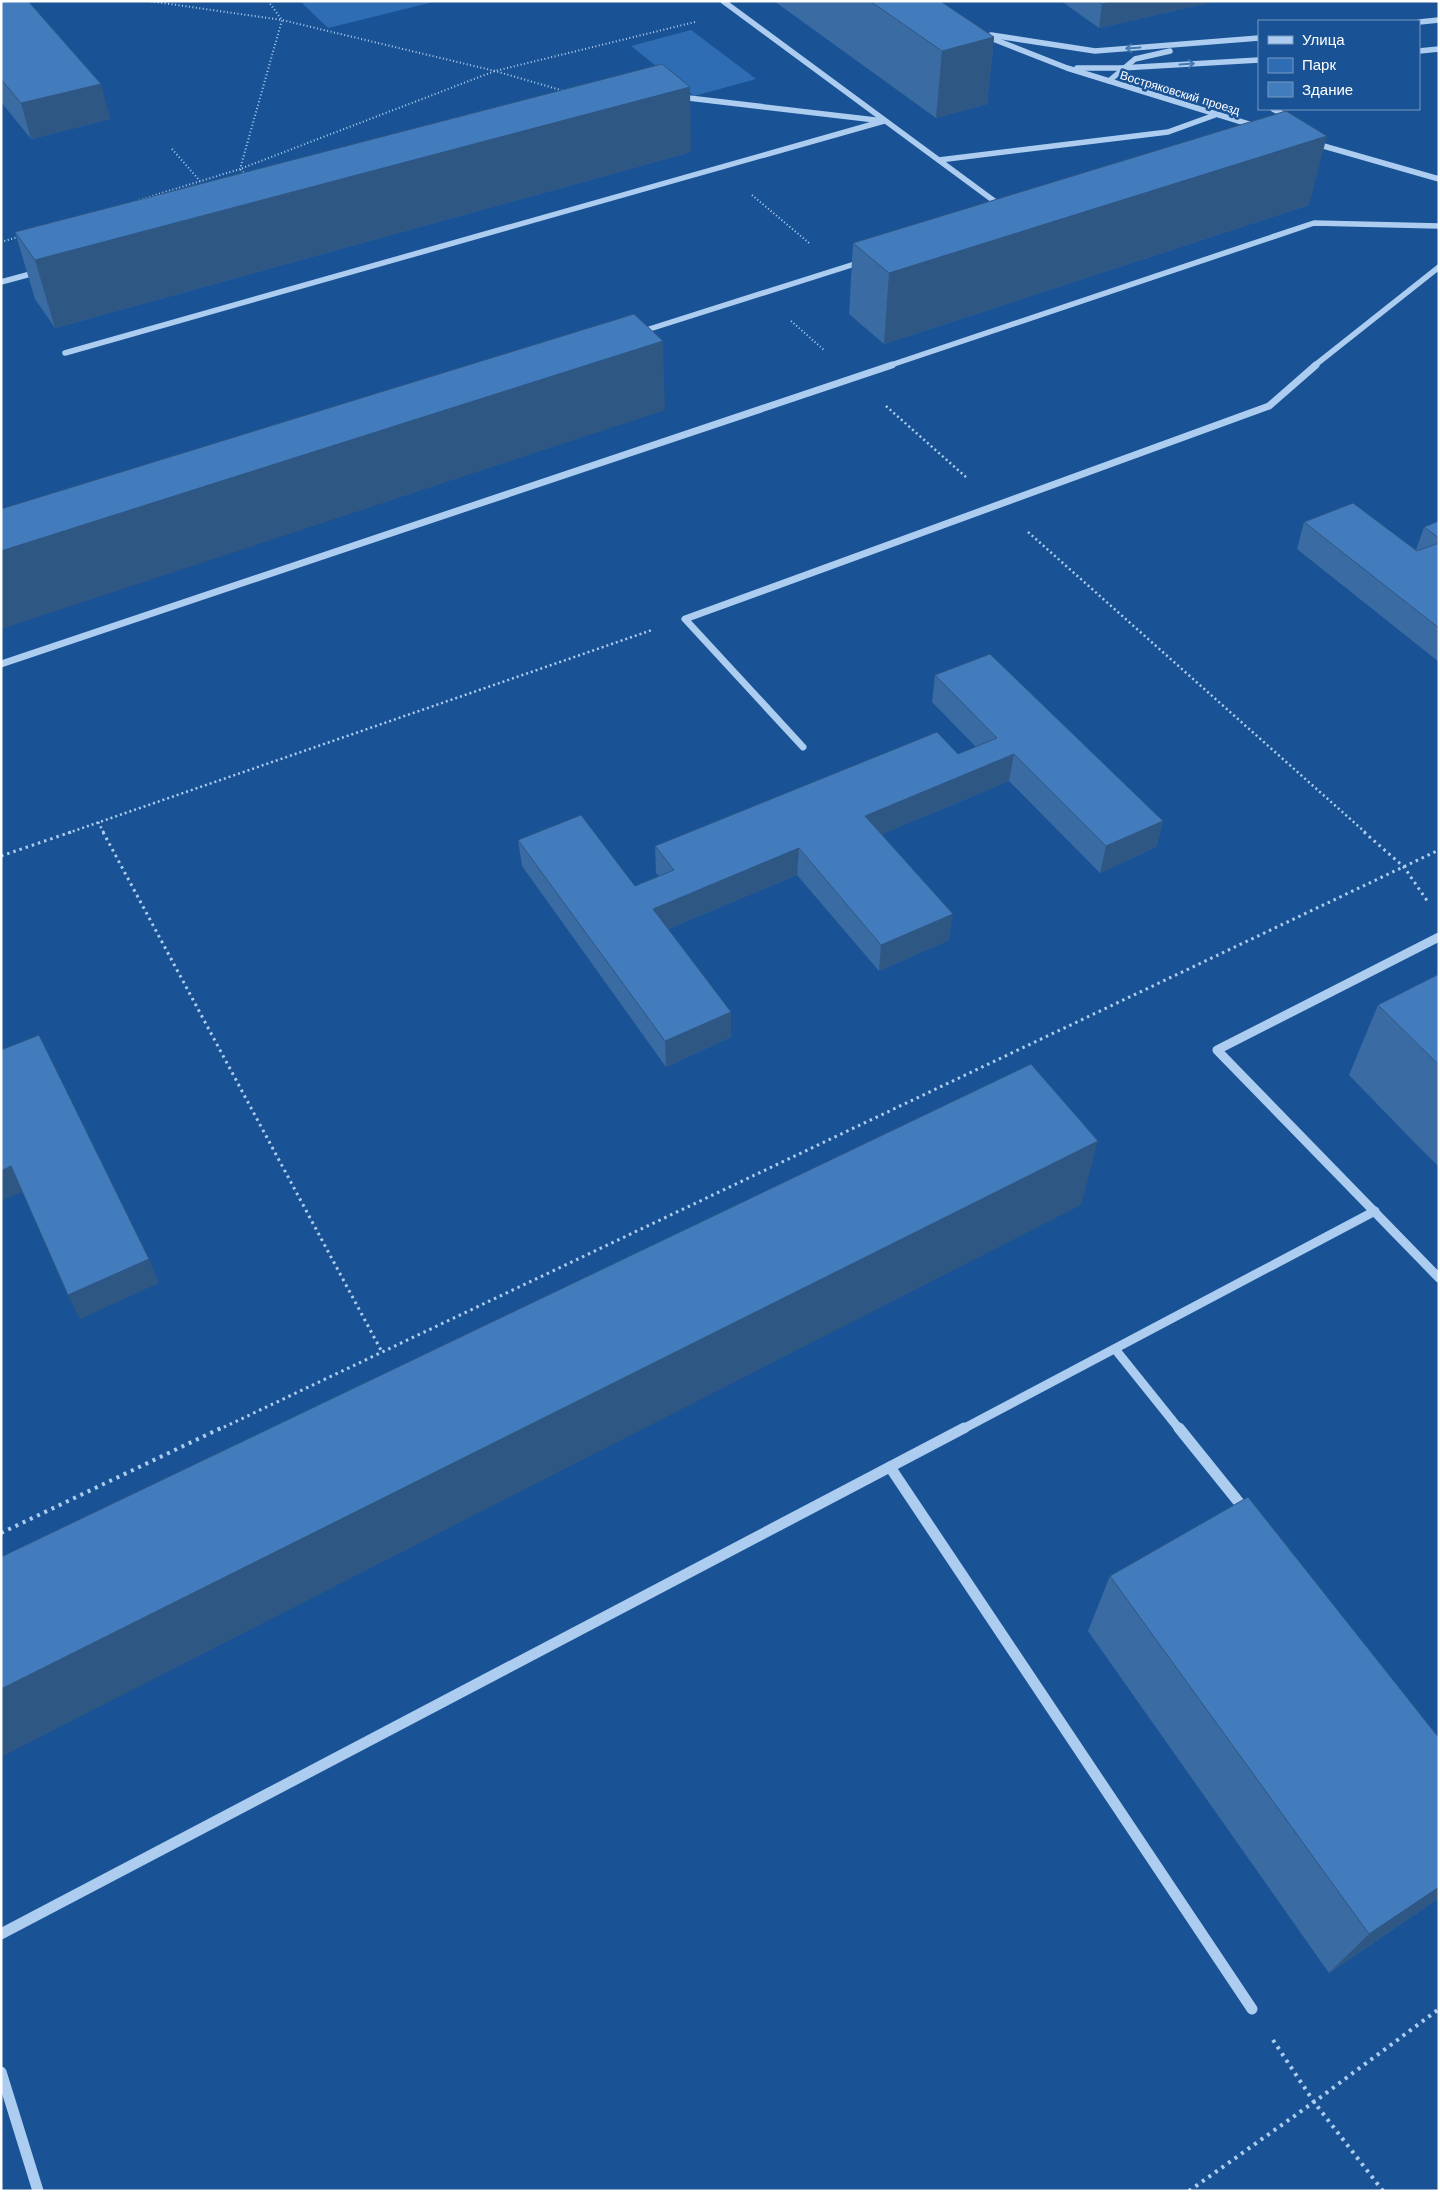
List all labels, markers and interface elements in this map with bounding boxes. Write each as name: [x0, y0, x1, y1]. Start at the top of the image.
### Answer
legend: [1258, 20, 1420, 110]
text: Улица: [1302, 31, 1345, 49]
one-way arrow: [1125, 44, 1141, 53]
text: Парк: [1302, 56, 1336, 74]
one-way arrow: [1179, 60, 1195, 69]
street label: Востряковский проезд: [1118, 68, 1242, 118]
text: Здание: [1302, 81, 1353, 99]

